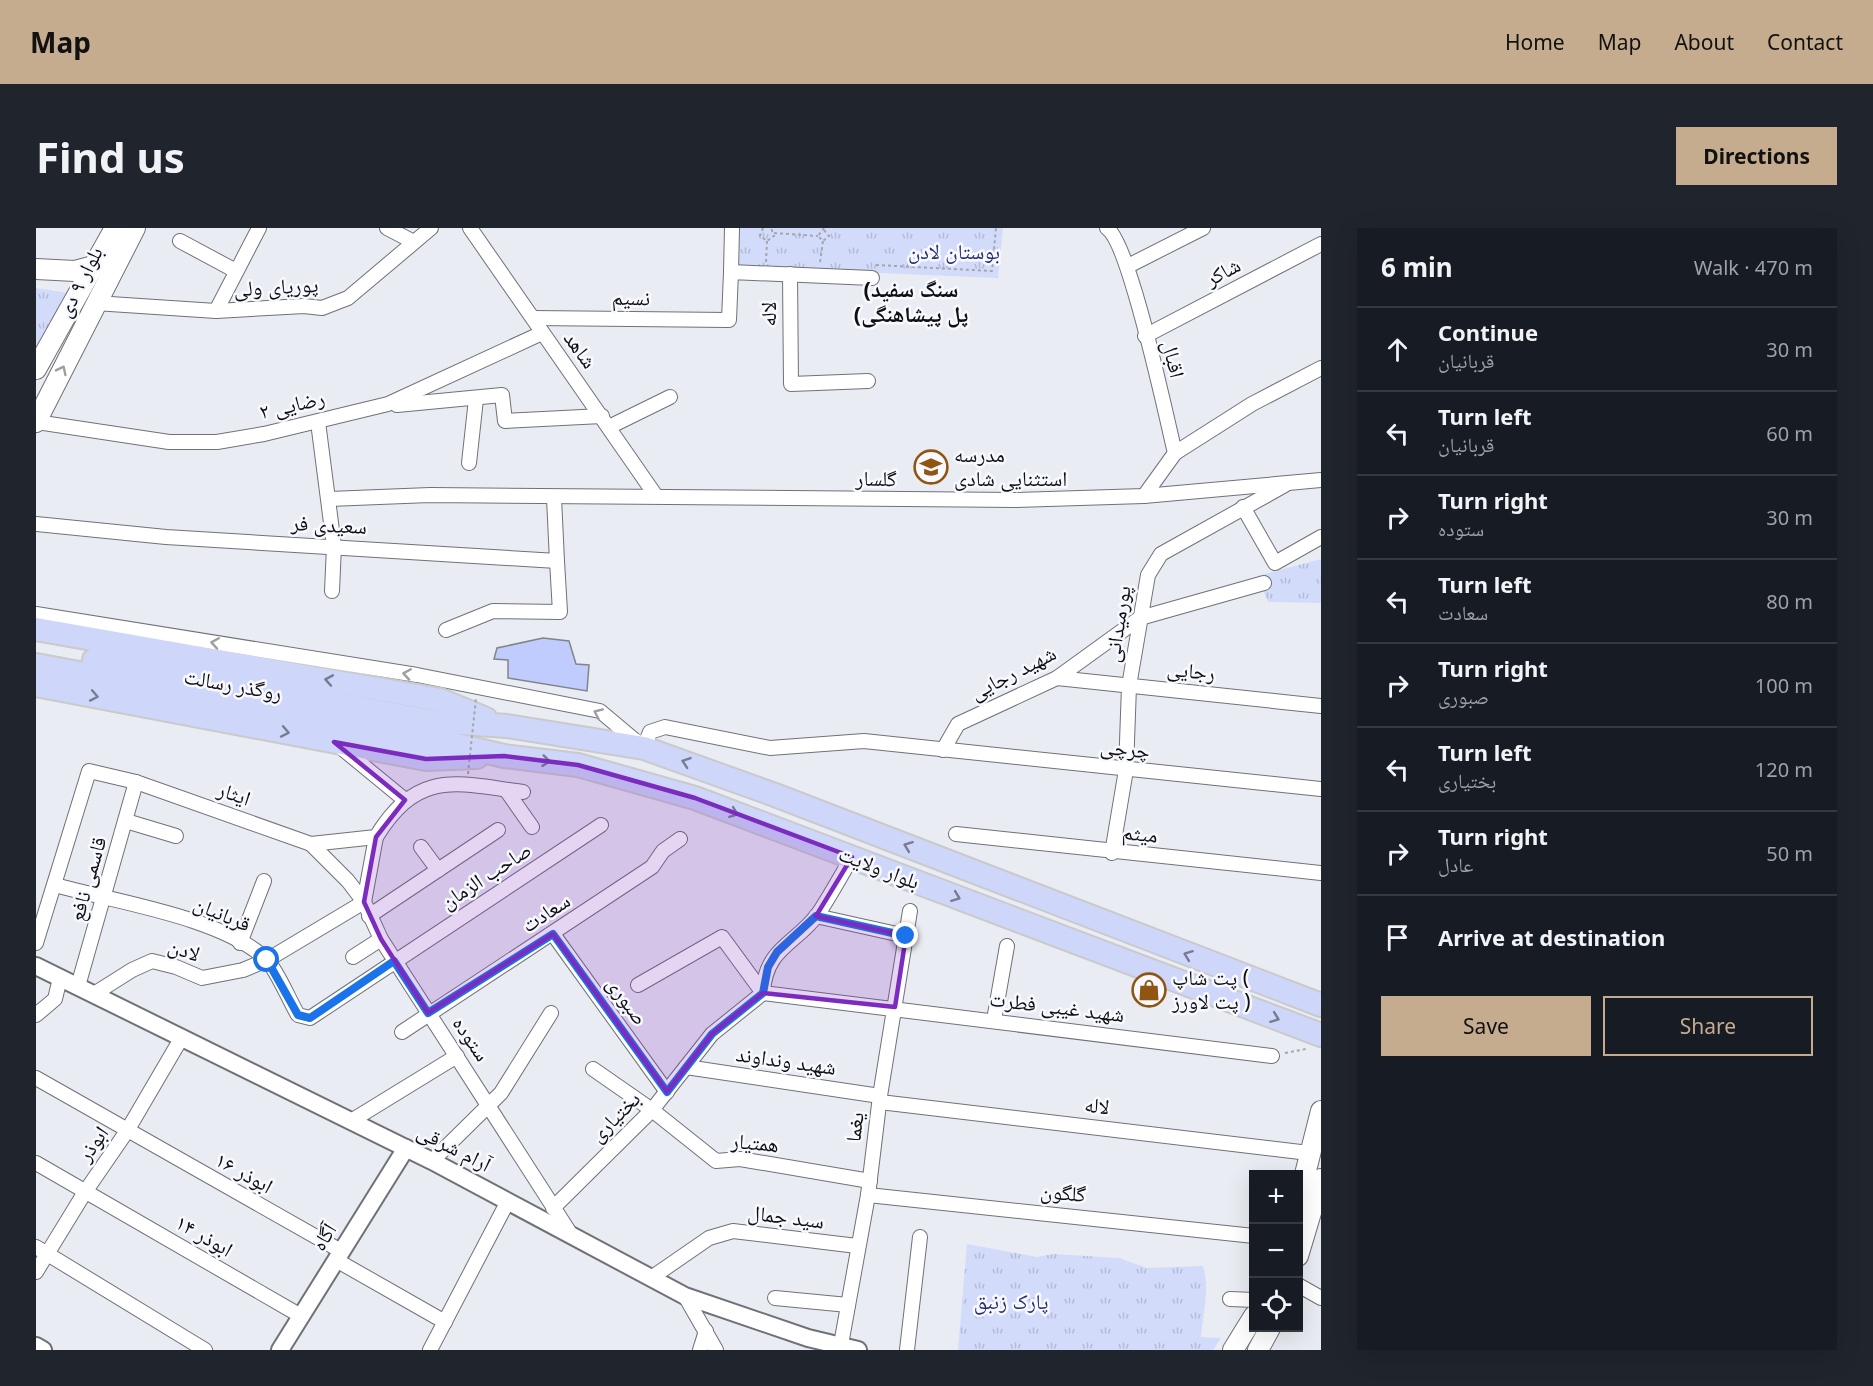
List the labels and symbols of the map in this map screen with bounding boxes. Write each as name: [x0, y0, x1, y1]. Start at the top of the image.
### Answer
park label: بوستان لادن: [908, 237, 1000, 265]
street label: بلوار ۹ دی: [49, 241, 109, 322]
street label: شاکر: [1199, 250, 1245, 292]
street label: پوریای ولی: [233, 270, 319, 302]
district label: (سنگ سفید (پل پیشاهنگی: [854, 273, 968, 328]
street label: نسیم: [612, 283, 650, 312]
street label: لاله: [754, 302, 782, 326]
street label: شاهد: [558, 325, 604, 374]
street label: اقبال: [1156, 337, 1192, 380]
one-way arrow: [55, 365, 67, 376]
street label: رضایی ۲: [256, 383, 327, 425]
place label: مدرسه استثنایی شادی: [954, 440, 1067, 492]
school or university icon: مدرسه استثنایی شادی: [913, 449, 949, 485]
street label: گلسار: [854, 464, 897, 492]
street label: سعیدی فر: [289, 508, 368, 540]
street label: پورمیدانی: [1097, 583, 1137, 664]
one-way arrow: [210, 638, 220, 650]
street label: شهید رجایی: [965, 638, 1060, 706]
street label: رجایی: [1166, 654, 1217, 686]
street label: روگذر رسالت: [182, 662, 284, 706]
one-way arrow: [403, 668, 412, 680]
one-way arrow: [325, 674, 335, 687]
one-way arrow: [88, 689, 98, 702]
one-way arrow: [593, 708, 604, 720]
one-way arrow: [280, 725, 290, 738]
street label: چرچی: [1099, 731, 1151, 765]
one-way arrow: [542, 755, 551, 767]
one-way arrow: [681, 757, 692, 770]
street label: ایثار: [213, 774, 255, 812]
one-way arrow: [728, 805, 739, 818]
street label: میثم: [1121, 817, 1159, 850]
street label: قاسمی نافع: [62, 833, 112, 924]
street label: صاحب الزمان: [435, 835, 536, 915]
street label: بلوار ولایت: [835, 839, 924, 895]
one-way arrow: [903, 841, 914, 854]
street label: سعادت: [516, 886, 575, 938]
street label: قربانیان: [190, 889, 255, 938]
one-way arrow: [950, 889, 960, 902]
route end: [892, 922, 918, 948]
street label: لادن: [165, 931, 204, 967]
route start: [253, 946, 279, 972]
one-way arrow: [1183, 949, 1193, 962]
place label: پت شاپ ( پت لاورز ): [1171, 963, 1251, 1015]
street label: صبوری: [601, 971, 655, 1030]
shop icon: پت شاپ ( پت لاورز ): [1131, 972, 1167, 1008]
street label: شهید غیبی فطرت: [988, 984, 1126, 1028]
one-way arrow: [1270, 1010, 1280, 1023]
street label: ستوده: [447, 1011, 497, 1066]
street label: شهید ونداوند: [734, 1039, 838, 1081]
street label: بختیاری: [583, 1085, 646, 1148]
street label: لاله: [1083, 1090, 1111, 1120]
street label: یغما: [838, 1110, 870, 1143]
street label: آرام شرقی: [412, 1117, 497, 1179]
street label: ابوذر: [69, 1120, 114, 1168]
street label: همتیار: [729, 1126, 780, 1158]
street label: ابوذر ۱۶: [211, 1145, 278, 1199]
street label: گلگون: [1039, 1176, 1087, 1208]
street label: سید جمال: [746, 1197, 826, 1235]
street label: ابوذر ۱۴: [171, 1208, 238, 1263]
street label: آگاه: [304, 1217, 343, 1256]
park label: پارک زنبق: [974, 1287, 1048, 1315]

